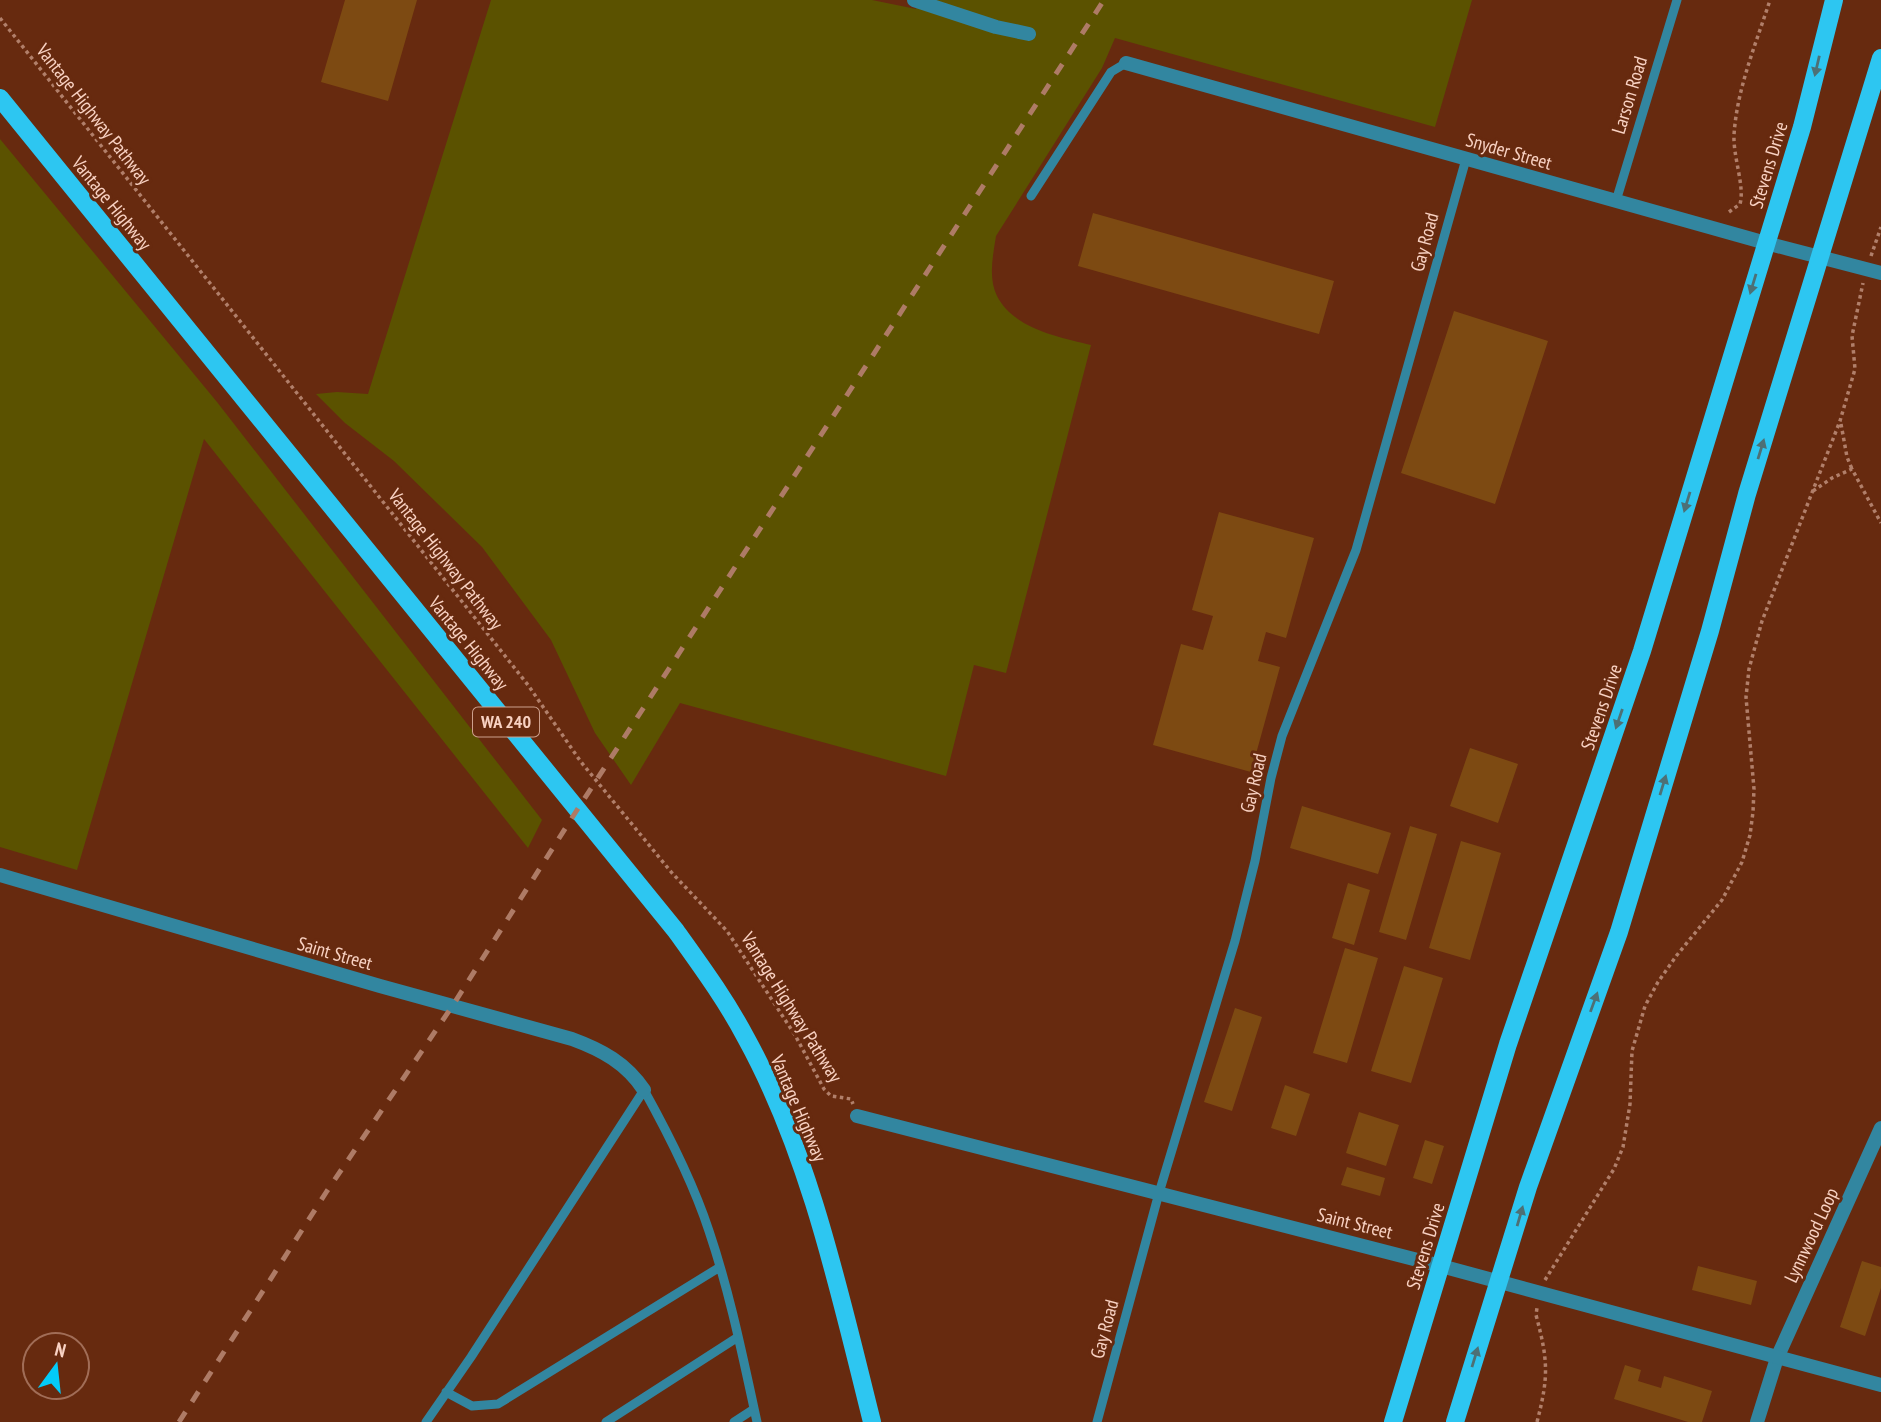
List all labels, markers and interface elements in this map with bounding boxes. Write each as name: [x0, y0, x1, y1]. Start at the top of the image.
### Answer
street label: Vantage Highway Pathway: [31, 38, 157, 190]
street label: Larson Road: [1606, 53, 1652, 137]
one-way arrow: [1811, 55, 1822, 77]
street label: Stevens Drive: [1743, 119, 1793, 211]
street label: Snyder Street: [1463, 127, 1555, 175]
street label: Vantage Highway: [66, 150, 158, 255]
street label: Gay Road: [1405, 210, 1443, 274]
one-way arrow: [1747, 274, 1757, 295]
one-way arrow: [1757, 438, 1767, 459]
street label: Vantage Highway Pathway: [383, 483, 509, 635]
one-way arrow: [1682, 492, 1692, 513]
street label: Vantage Highway: [423, 590, 515, 695]
street label: Stevens Drive: [1575, 661, 1627, 753]
road number: WA 240: [473, 708, 539, 736]
one-way arrow: [1613, 709, 1624, 730]
street label: Gay Road: [1235, 751, 1271, 815]
one-way arrow: [1659, 774, 1669, 795]
street label: Vantage Highway Pathway: [736, 927, 848, 1087]
street label: Saint Street: [295, 931, 376, 975]
one-way arrow: [1589, 991, 1600, 1012]
street label: Vantage Highway: [765, 1050, 833, 1166]
street label: Lynnwood Loop: [1779, 1184, 1843, 1286]
street label: Stevens Drive: [1400, 1200, 1450, 1292]
street label: Saint Street: [1315, 1202, 1396, 1244]
one-way arrow: [1515, 1206, 1525, 1227]
street label: Gay Road: [1085, 1297, 1123, 1361]
north arrow: [21, 1331, 91, 1401]
text: N: [52, 1337, 68, 1362]
one-way arrow: [1471, 1346, 1481, 1367]

